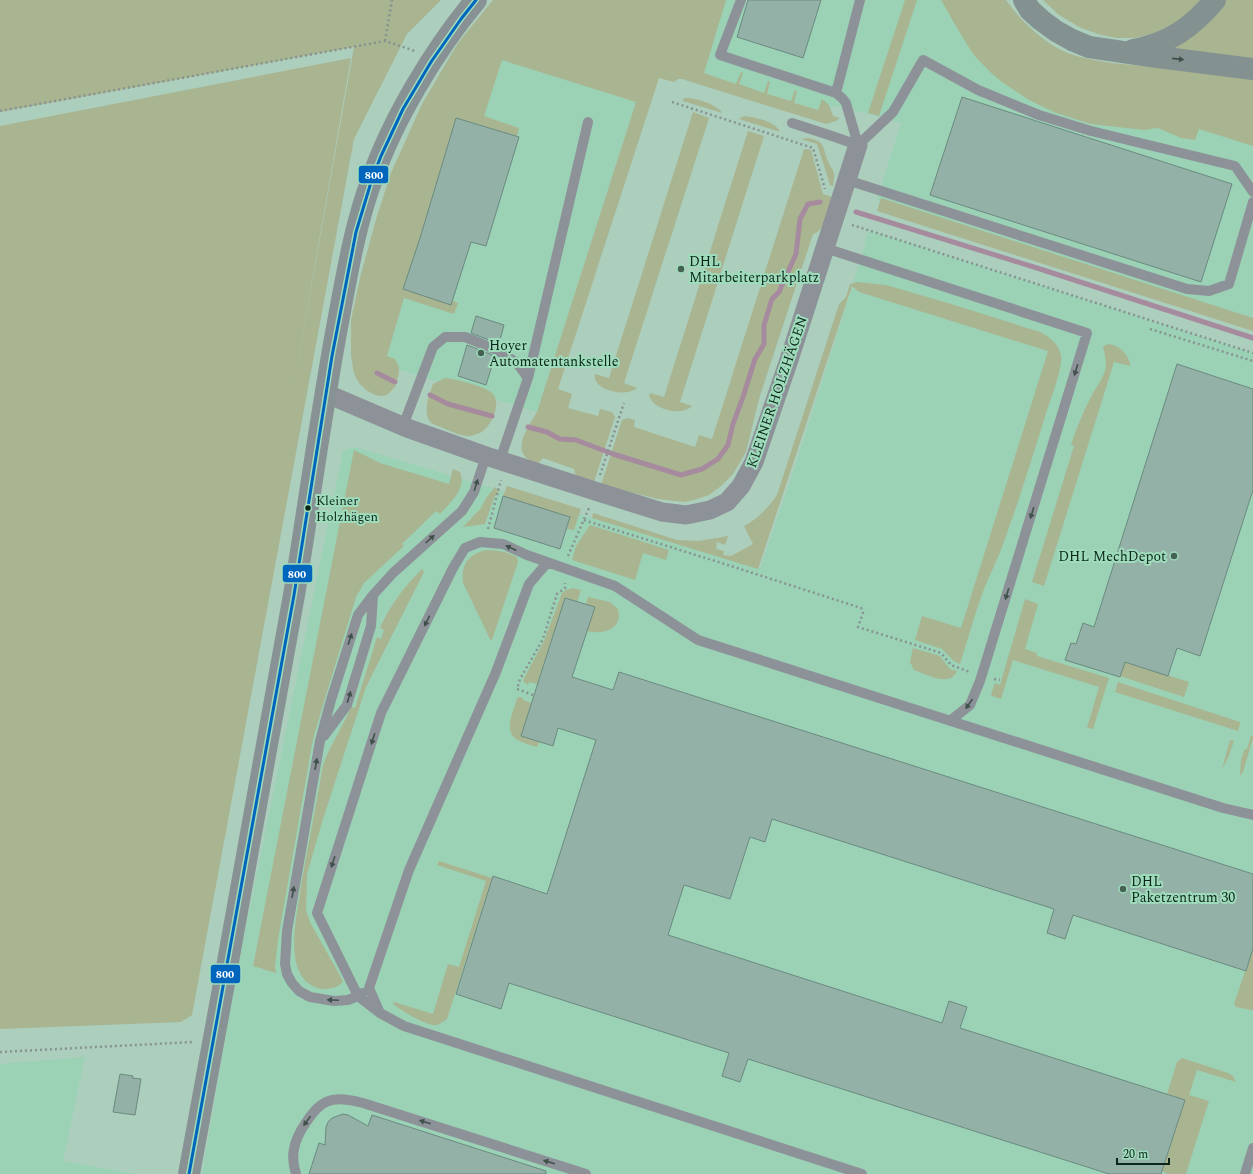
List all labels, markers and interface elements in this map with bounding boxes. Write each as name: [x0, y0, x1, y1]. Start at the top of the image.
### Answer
one-way arrow: [1172, 56, 1184, 62]
line badge: 800: [358, 165, 389, 184]
text: 800: [365, 167, 383, 184]
place label: DHL Mitarbeiterparkplatz: [689, 251, 819, 288]
marker: DHL Mitarbeiterparkplatz: [676, 264, 686, 274]
street label: KLEINER HOLZHÄGEN: [741, 313, 813, 471]
place label: Hoyer Automatentankstelle: [489, 335, 619, 372]
marker: Hoyer Automatentankstelle: [476, 348, 486, 358]
one-way arrow: [1073, 364, 1079, 376]
one-way arrow: [474, 478, 480, 490]
place label: Kleiner Holzhägen: [316, 491, 379, 527]
marker: Kleiner Holzhägen: [303, 503, 313, 513]
one-way arrow: [1029, 507, 1035, 519]
one-way arrow: [425, 535, 435, 544]
one-way arrow: [505, 545, 517, 551]
place label: DHL MechDepot: [1058, 546, 1166, 567]
marker: DHL MechDepot: [1169, 551, 1179, 561]
line badge: 800: [282, 564, 313, 583]
text: 800: [288, 566, 306, 583]
one-way arrow: [1004, 588, 1010, 600]
one-way arrow: [424, 615, 430, 626]
one-way arrow: [348, 633, 354, 645]
one-way arrow: [346, 691, 352, 703]
one-way arrow: [965, 699, 973, 710]
one-way arrow: [370, 733, 376, 745]
one-way arrow: [313, 758, 319, 770]
one-way arrow: [330, 857, 336, 869]
place label: DHL Paketzentrum 30: [1131, 871, 1235, 908]
marker: DHL Paketzentrum 30: [1118, 884, 1128, 894]
one-way arrow: [291, 886, 297, 898]
line badge: 800: [210, 964, 241, 984]
text: 800: [216, 966, 234, 983]
one-way arrow: [327, 996, 339, 1003]
one-way arrow: [303, 1115, 311, 1126]
one-way arrow: [418, 1119, 430, 1125]
scale bar: [1117, 1140, 1169, 1166]
text: 20 m: [1123, 1145, 1148, 1164]
one-way arrow: [542, 1159, 554, 1165]

